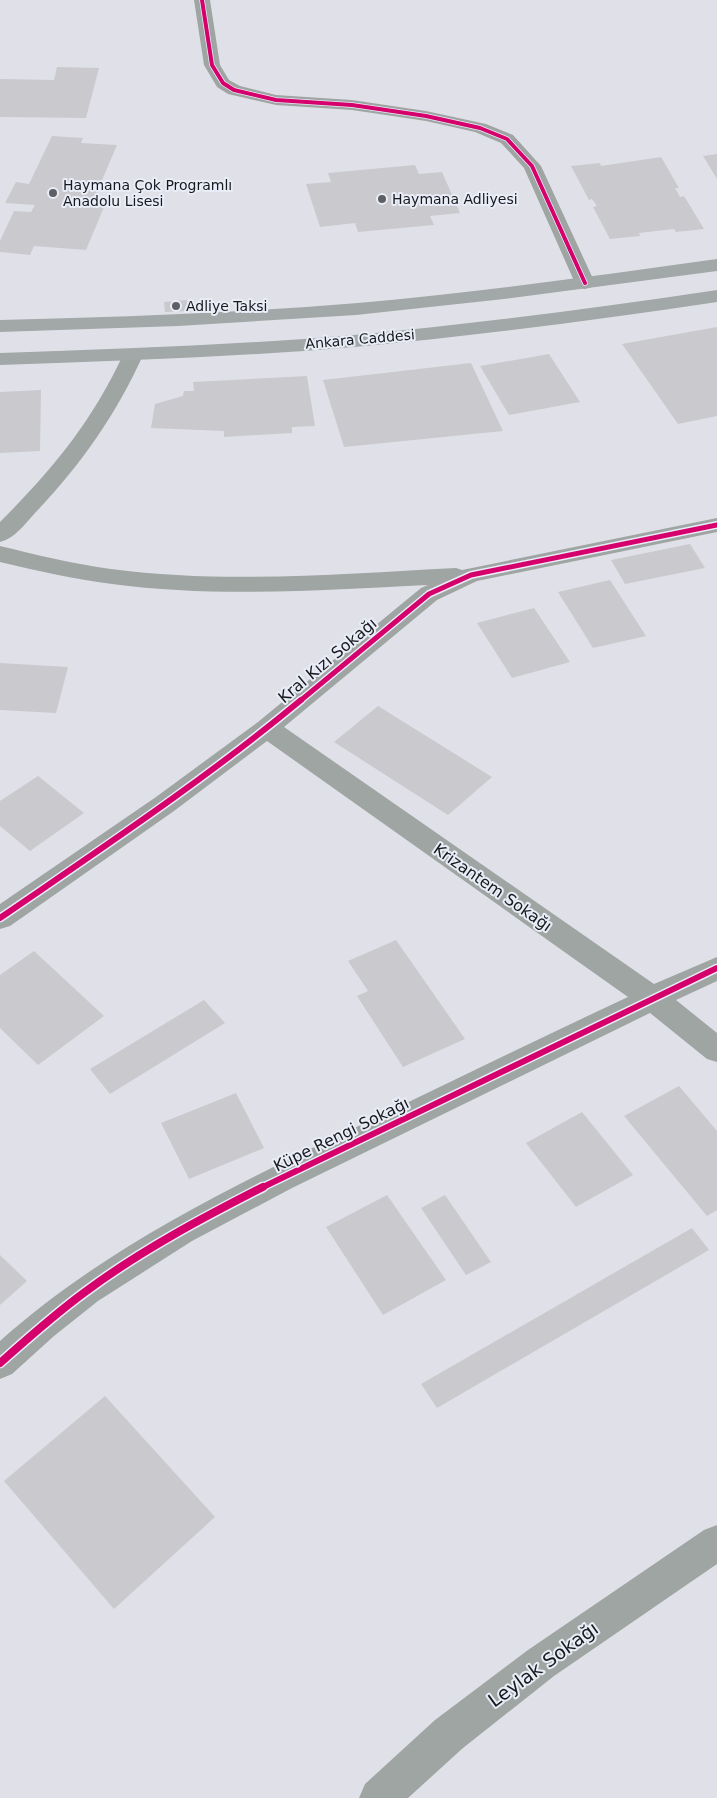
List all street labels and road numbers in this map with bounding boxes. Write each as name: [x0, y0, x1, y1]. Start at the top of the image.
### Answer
street label: Ankara Caddesi: [305, 326, 415, 352]
street label: Kral Kızı Sokağı: [274, 614, 380, 707]
street label: Krizantem Sokağı: [430, 839, 555, 935]
street label: Küpe Rengi Sokağı: [270, 1093, 412, 1175]
street label: Leylak Sokağı: [484, 1617, 602, 1711]

